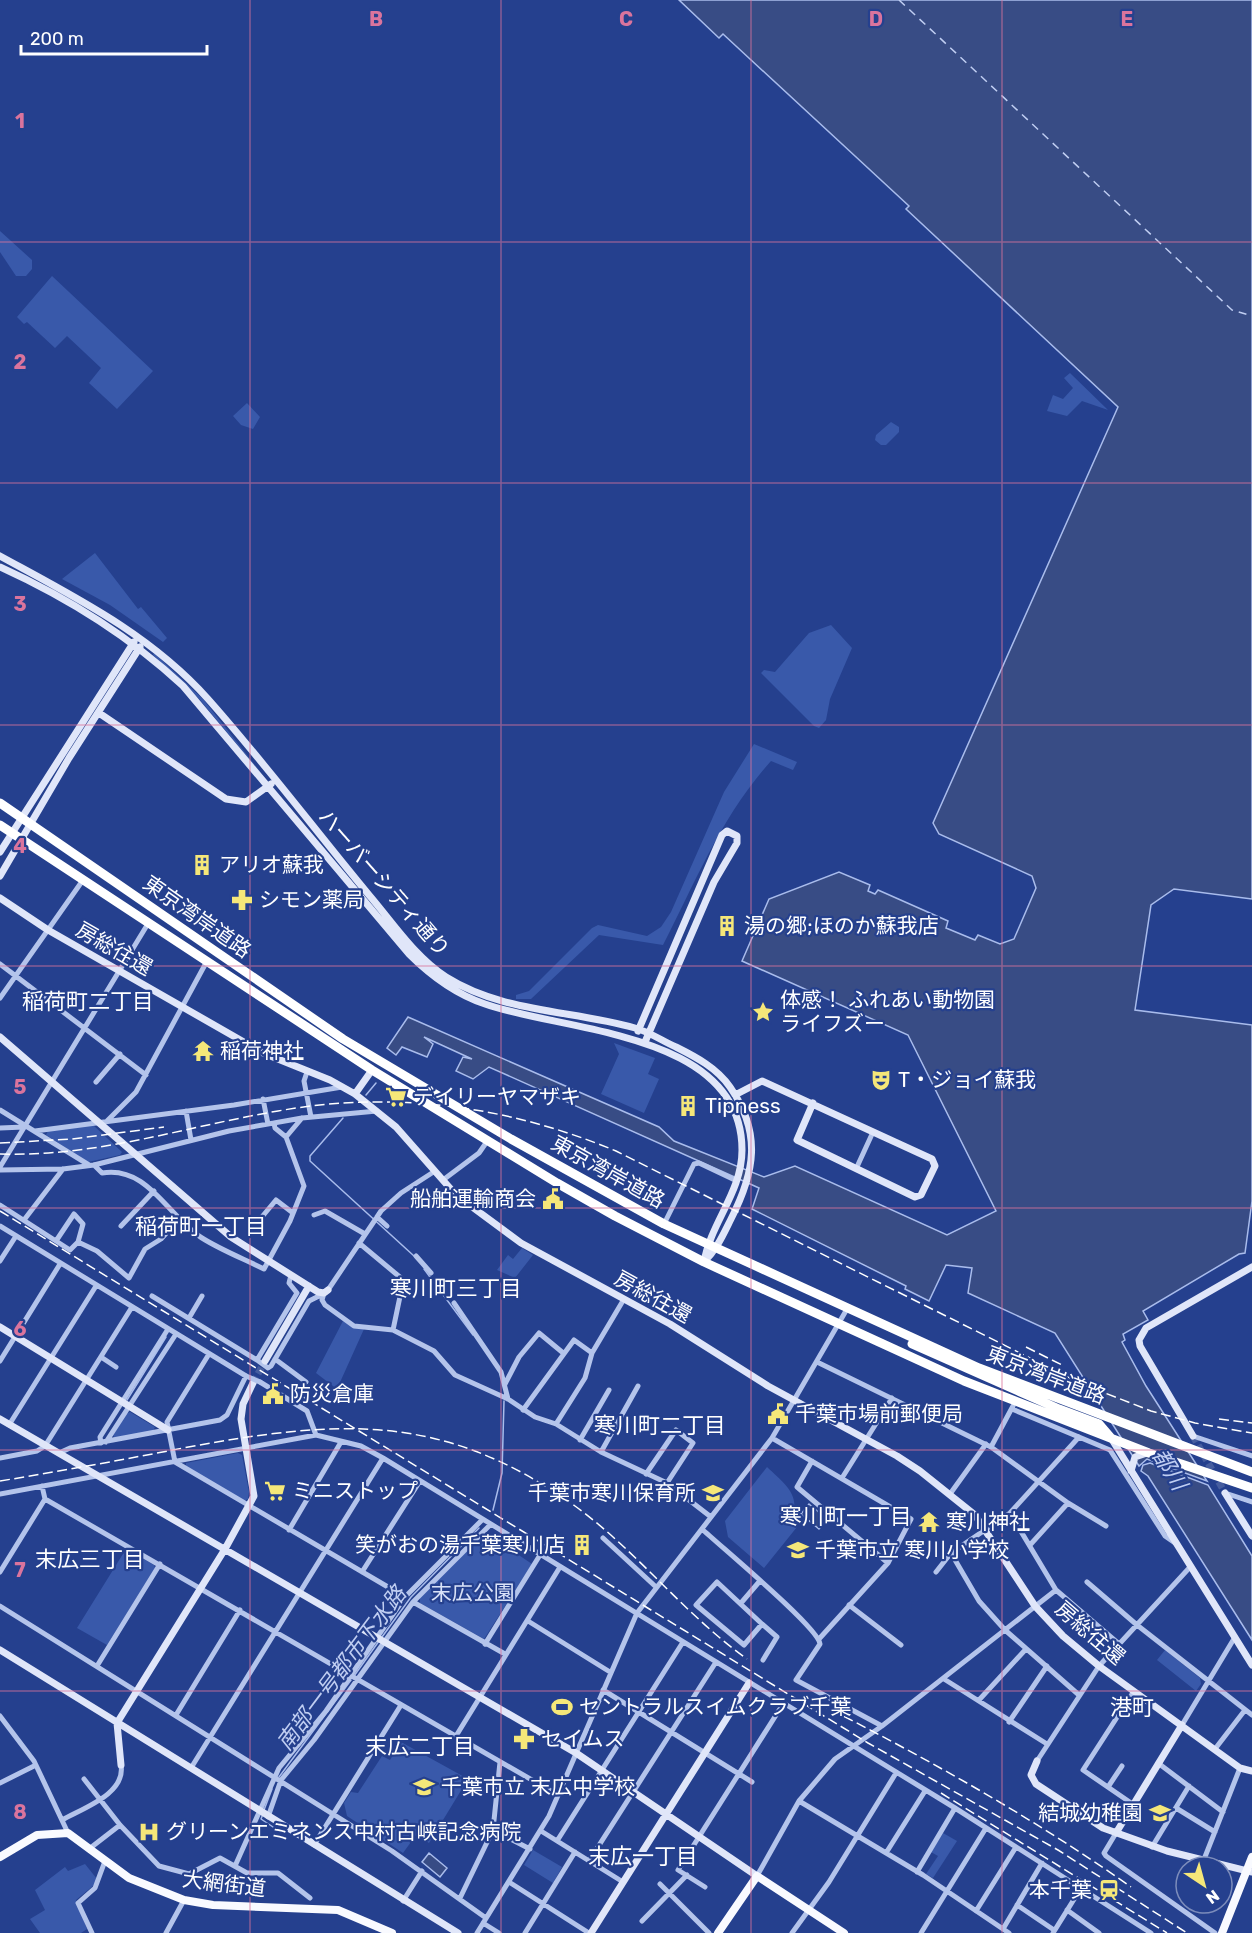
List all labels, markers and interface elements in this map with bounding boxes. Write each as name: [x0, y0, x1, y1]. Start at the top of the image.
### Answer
text: B: [369, 7, 383, 31]
text: C: [619, 7, 633, 31]
text: D: [869, 7, 883, 31]
text: E: [1121, 7, 1133, 31]
scale bar: [21, 18, 207, 56]
text: 200 m: [30, 28, 84, 50]
text: 1: [15, 109, 25, 133]
text: 2: [14, 350, 27, 374]
text: 3: [13, 592, 27, 616]
street label: ハーバーシティ通り: [314, 804, 455, 961]
text: 4: [13, 834, 27, 858]
place label: アリオ蘇我: [219, 852, 324, 877]
building icon: アリオ蘇我: [190, 853, 214, 877]
street label: 東京湾岸道路: [139, 870, 256, 963]
place label: シモン薬局: [259, 887, 364, 912]
pharmacy icon: シモン薬局: [230, 888, 254, 912]
place label: 湯の郷;ほのか蘇我店: [744, 913, 939, 938]
building icon: 湯の郷;ほのか蘇我店: [715, 914, 739, 938]
street label: 房総往還: [72, 917, 157, 980]
place label: 体感！ ふれあい動物園 ライフズー: [780, 987, 995, 1036]
district label: 稲荷町二丁目: [22, 988, 154, 1015]
place icon: 体感！ ふれあい動物園 ライフズー: [751, 1000, 775, 1024]
place label: 稲荷神社: [220, 1038, 304, 1063]
temple icon: 稲荷神社: [191, 1039, 215, 1063]
place label: T・ジョイ蘇我: [898, 1067, 1036, 1092]
theatre icon: T・ジョイ蘇我: [869, 1068, 893, 1092]
text: 5: [14, 1075, 27, 1099]
place label: デイリーヤマザキ: [413, 1084, 581, 1109]
supermarket icon: デイリーヤマザキ: [384, 1085, 408, 1109]
place label: Tipness: [705, 1093, 781, 1118]
building icon: Tipness: [676, 1094, 700, 1118]
street label: 東京湾岸道路: [547, 1130, 669, 1213]
place label: 船舶運輸商会: [410, 1186, 536, 1211]
public building icon: 船舶運輸商会: [541, 1187, 565, 1211]
district label: 稲荷町一丁目: [135, 1213, 267, 1240]
street label: 房総往還: [610, 1265, 696, 1328]
district label: 寒川町三丁目: [390, 1275, 522, 1302]
text: 6: [13, 1317, 27, 1341]
street label: 東京湾岸道路: [983, 1340, 1109, 1409]
place label: 防災倉庫: [290, 1381, 374, 1406]
public building icon: 防災倉庫: [261, 1382, 285, 1406]
place label: 千葉市場前郵便局: [795, 1401, 963, 1426]
public building icon: 千葉市場前郵便局: [766, 1402, 790, 1426]
district label: 寒川町二丁目: [594, 1412, 726, 1439]
water label: 都川: [1146, 1443, 1194, 1497]
place label: ミニストップ: [292, 1478, 418, 1503]
supermarket icon: ミニストップ: [263, 1479, 287, 1503]
place label: 千葉市寒川保育所: [528, 1480, 696, 1505]
school or university icon: 千葉市寒川保育所: [701, 1481, 725, 1505]
district label: 寒川町一丁目: [780, 1503, 912, 1530]
place label: 寒川神社: [946, 1509, 1030, 1534]
temple icon: 寒川神社: [917, 1510, 941, 1534]
place label: 笑がおの湯千葉寒川店: [355, 1532, 565, 1557]
building icon: 笑がおの湯千葉寒川店: [570, 1533, 594, 1557]
place label: 千葉市立 寒川小学校: [815, 1537, 1009, 1562]
school or university icon: 千葉市立 寒川小学校: [786, 1538, 810, 1562]
district label: 末広三丁目: [35, 1546, 145, 1573]
text: 7: [14, 1558, 26, 1582]
water label: 南部一号都市下水路: [271, 1580, 413, 1755]
park label: 末広公園: [431, 1580, 515, 1605]
street label: 房総往還: [1050, 1596, 1130, 1670]
place label: セントラルスイムクラブ千葉: [579, 1694, 852, 1719]
district label: 港町: [1110, 1694, 1154, 1721]
sports icon: セントラルスイムクラブ千葉: [550, 1695, 574, 1719]
place label: セイムス: [541, 1726, 625, 1751]
pharmacy icon: セイムス: [512, 1727, 536, 1751]
district label: 末広二丁目: [365, 1733, 475, 1760]
place label: 千葉市立 末広中学校: [441, 1774, 635, 1799]
school or university icon: 千葉市立 末広中学校: [412, 1775, 436, 1799]
text: 8: [13, 1800, 27, 1824]
place label: 結城幼稚園: [1038, 1800, 1143, 1825]
school or university icon: 結城幼稚園: [1148, 1801, 1172, 1825]
place label: グリーンエミネンス中村古峡記念病院: [166, 1819, 522, 1844]
hospital icon: グリーンエミネンス中村古峡記念病院: [137, 1820, 161, 1844]
district label: 末広一丁目: [588, 1843, 698, 1870]
north arrow: [1174, 1855, 1234, 1915]
street label: 大網街道: [181, 1866, 267, 1901]
place label: 本千葉: [1029, 1877, 1092, 1902]
station icon: 本千葉: [1097, 1878, 1121, 1902]
text: N: [1202, 1886, 1223, 1908]

